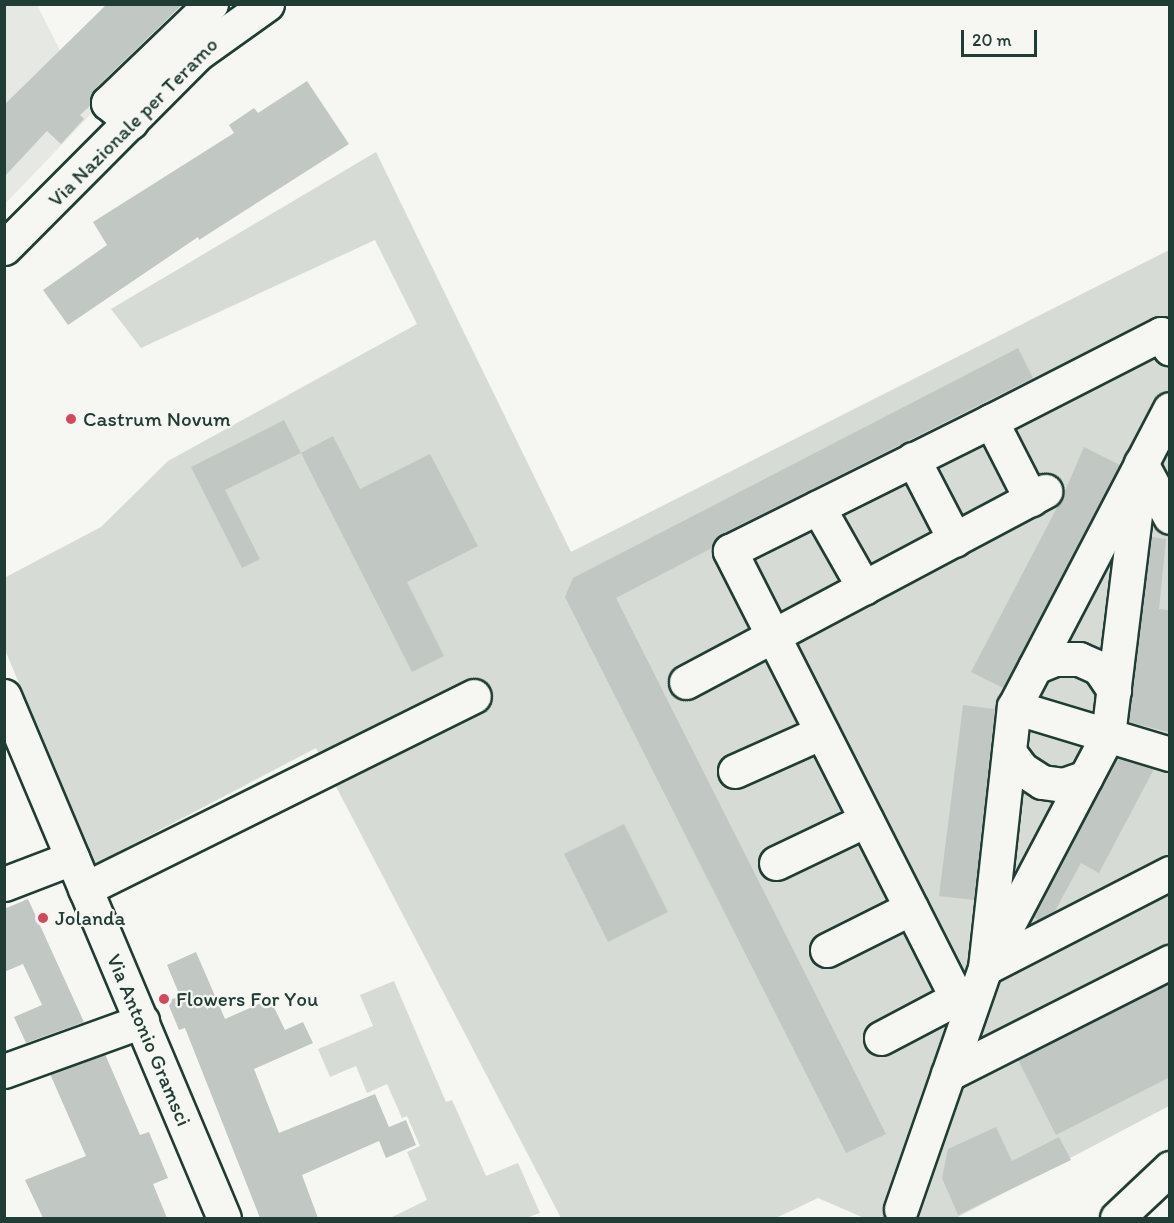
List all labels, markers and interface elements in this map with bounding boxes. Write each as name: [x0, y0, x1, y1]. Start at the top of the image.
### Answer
scale bar: [964, 18, 1040, 56]
text: 20 m: [972, 29, 1012, 51]
street label: Via Nazionale per Teramo: [44, 33, 222, 211]
place label: Castrum Novum: [83, 406, 230, 432]
marker: Castrum Novum: [64, 412, 78, 426]
place label: Jolanda: [55, 905, 125, 931]
marker: Jolanda: [36, 911, 50, 925]
street label: Via Antonio Gramsci: [101, 950, 197, 1130]
place label: Flowers For You: [176, 986, 317, 1012]
marker: Flowers For You: [157, 992, 171, 1006]

